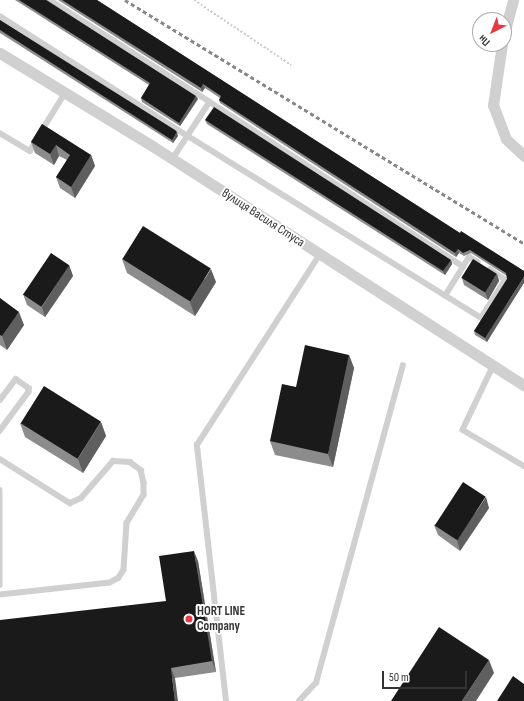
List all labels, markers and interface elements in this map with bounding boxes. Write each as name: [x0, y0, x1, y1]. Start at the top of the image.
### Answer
north arrow: [472, 12, 512, 52]
text: Пн: [476, 32, 493, 49]
street label: вулиця Василя Стуса: [219, 185, 307, 251]
place label: HORT LINE Company: [197, 604, 245, 635]
marker: HORT LINE Company: [184, 614, 194, 624]
scale bar: [384, 663, 469, 689]
text: 50 m: [389, 670, 409, 685]

